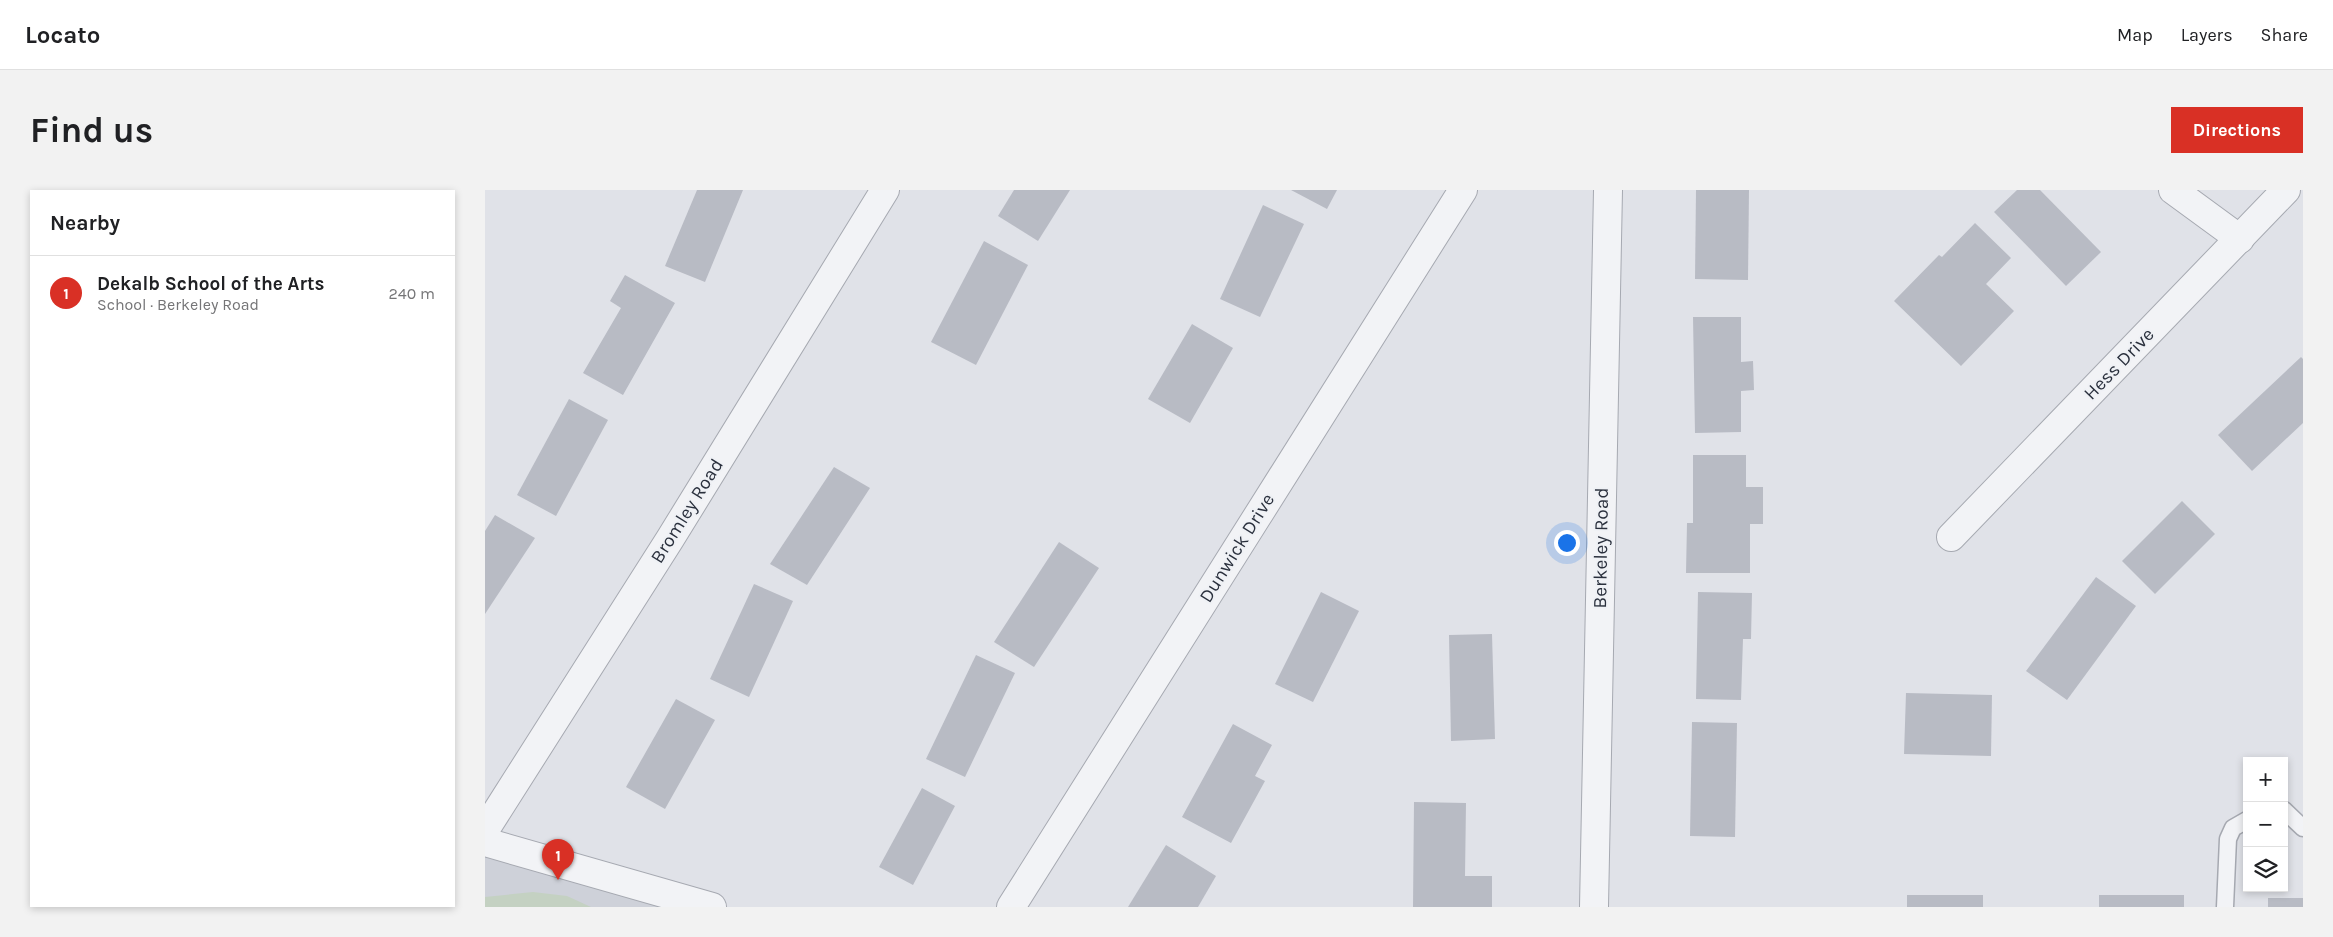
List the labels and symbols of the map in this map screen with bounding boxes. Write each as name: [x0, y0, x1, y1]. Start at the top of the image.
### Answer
street label: Hess Drive: [2079, 324, 2159, 404]
street label: Bromley Road: [646, 455, 728, 567]
street label: Berkeley Road: [1589, 487, 1613, 609]
street label: Dunwick Drive: [1195, 489, 1279, 607]
your location: [1554, 530, 1580, 556]
pin: 1: [542, 839, 574, 880]

